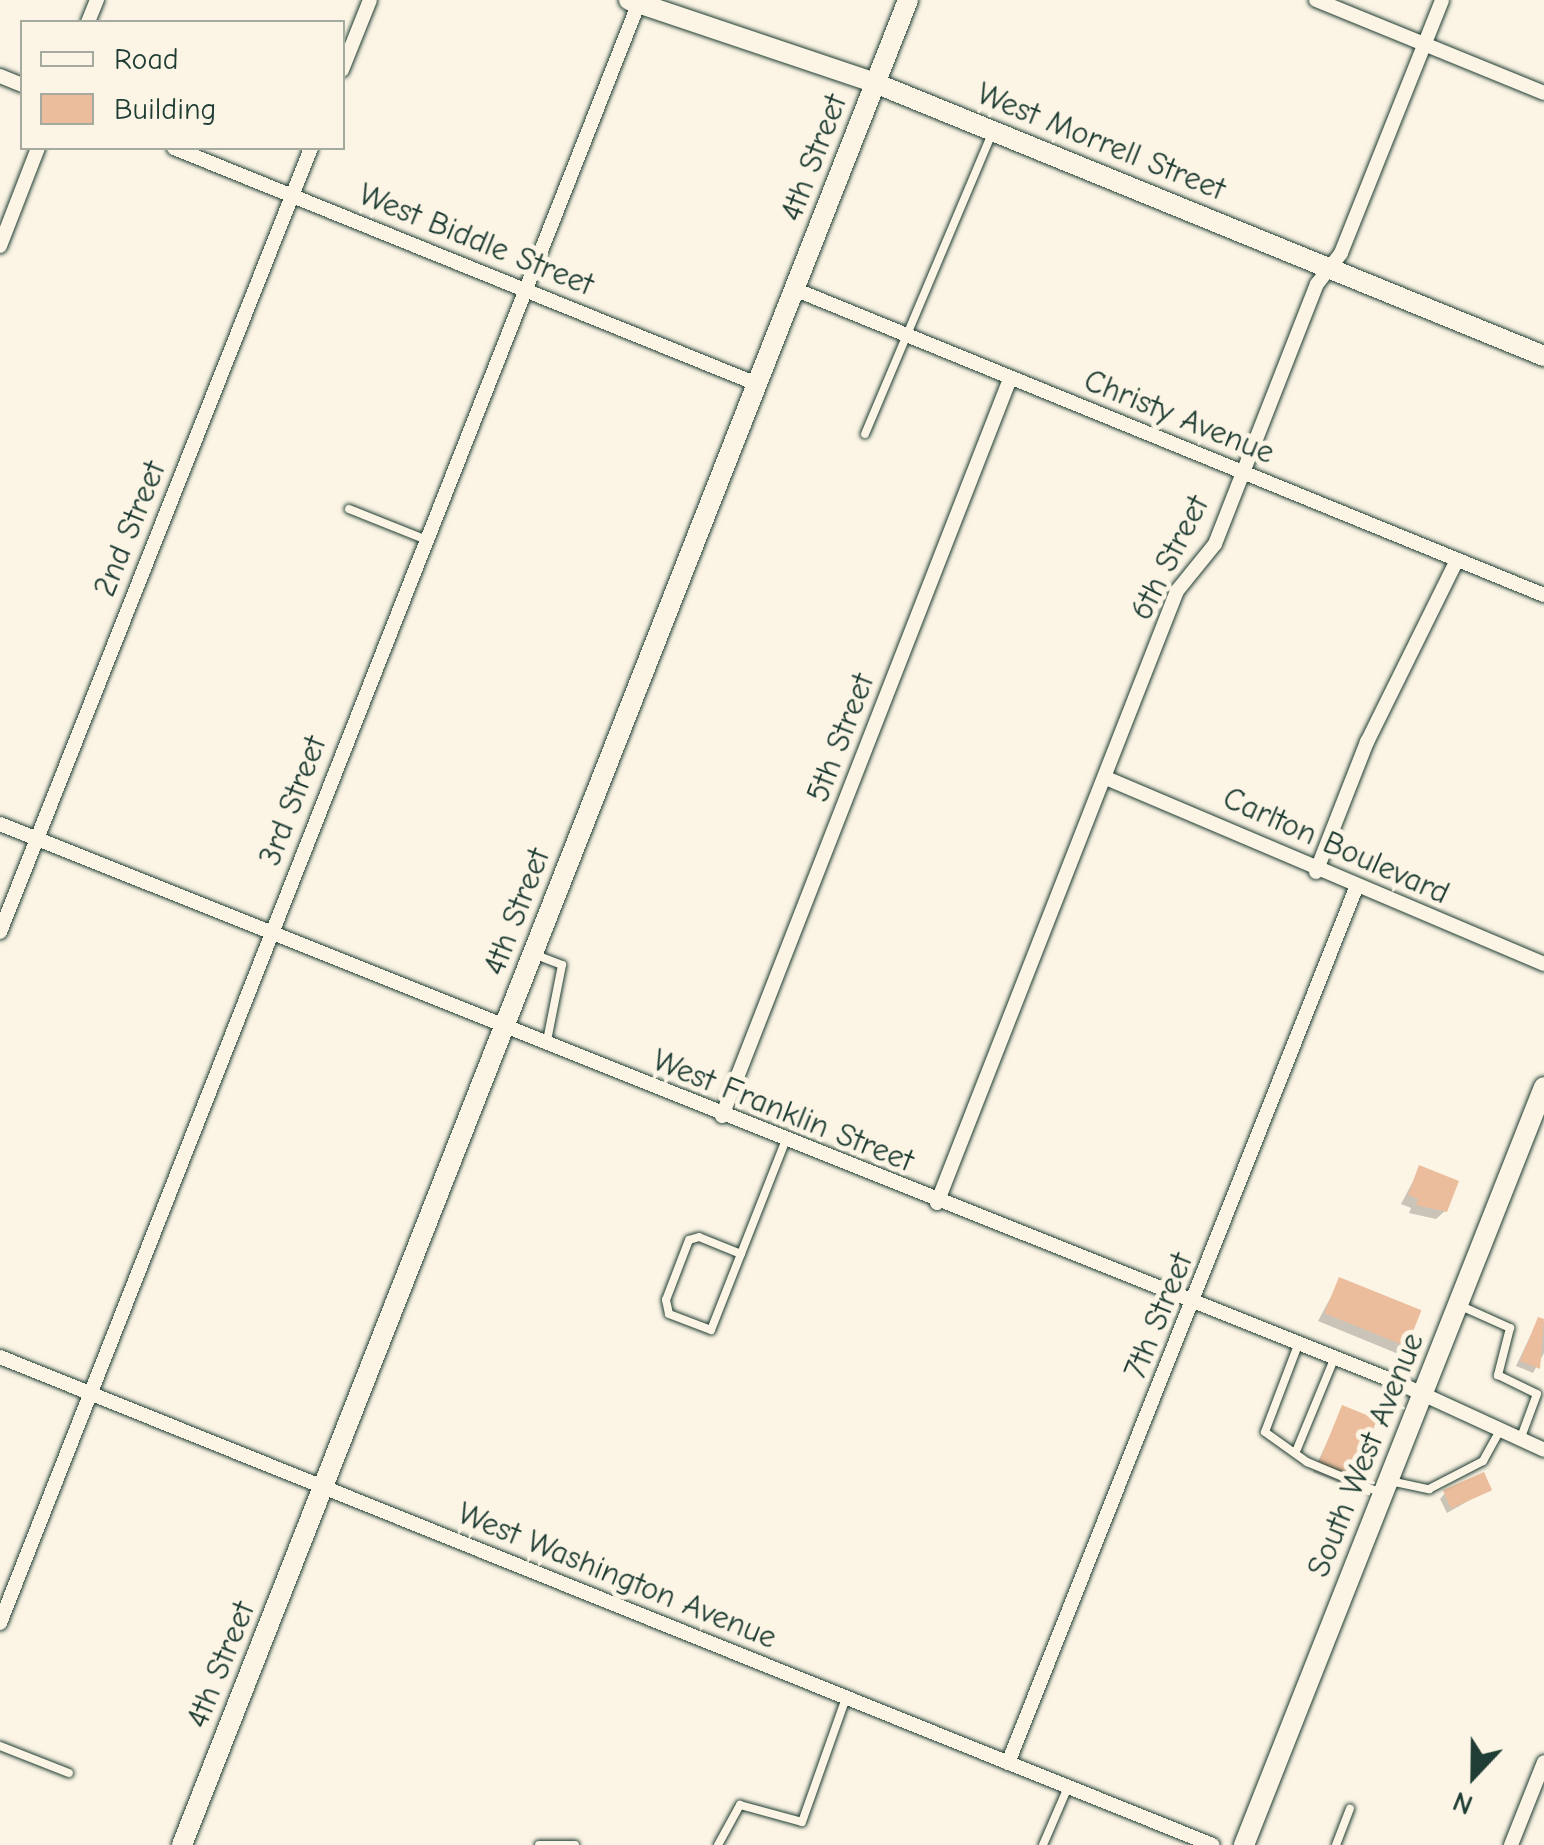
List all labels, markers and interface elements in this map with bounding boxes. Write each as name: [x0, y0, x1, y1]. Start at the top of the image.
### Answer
legend: [20, 20, 345, 150]
text: Road: [114, 42, 179, 77]
street label: West Morrell Street: [971, 75, 1231, 209]
street label: 4th Street: [772, 89, 856, 227]
text: Building: [114, 92, 217, 127]
street label: West Biddle Street: [353, 175, 599, 305]
street label: Christy Avenue: [1078, 361, 1280, 473]
street label: 2nd Street: [86, 456, 174, 602]
street label: 6th Street: [1122, 489, 1218, 627]
street label: 5th Street: [799, 668, 883, 808]
street label: 3rd Street: [251, 731, 335, 871]
street label: Carlton Boulevard: [1217, 779, 1455, 913]
street label: 4th Street: [475, 843, 559, 981]
street label: West Franklin Street: [647, 1041, 919, 1181]
street label: 7th Street: [1116, 1247, 1202, 1385]
street label: South West Avenue: [1299, 1327, 1433, 1583]
street label: West Washington Avenue: [452, 1494, 782, 1658]
street label: 4th Street: [178, 1596, 264, 1734]
north arrow: [1424, 1725, 1524, 1825]
text: N: [1448, 1785, 1477, 1821]

